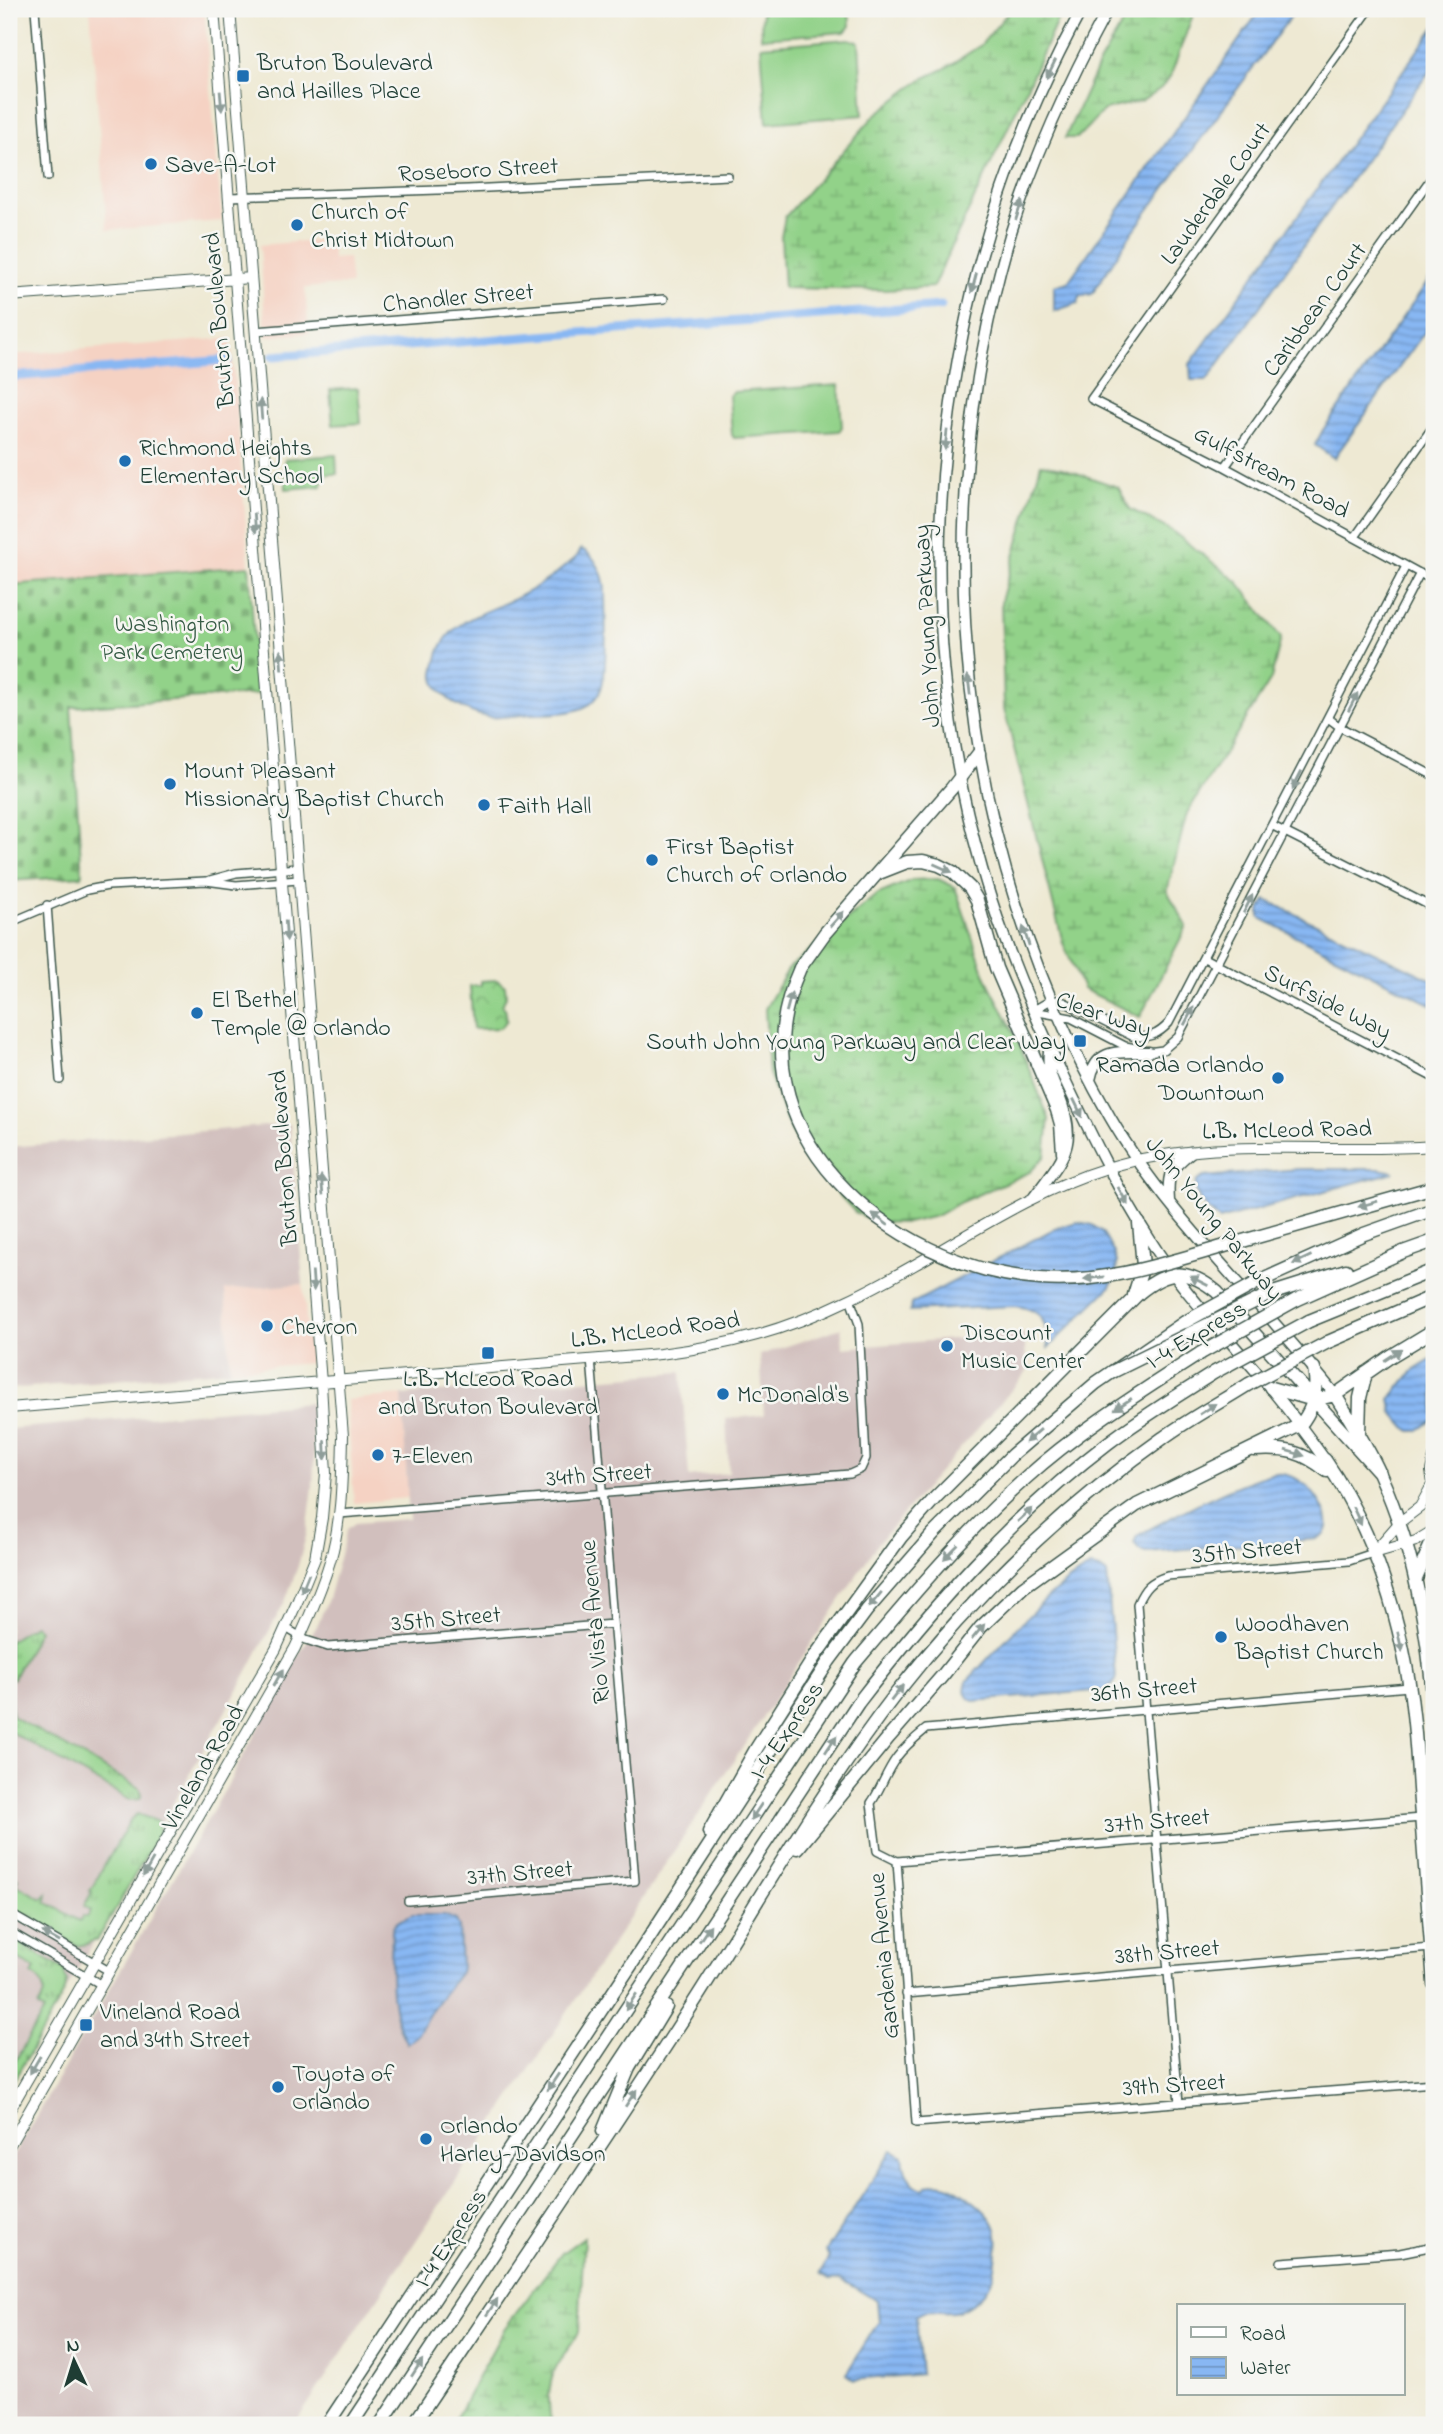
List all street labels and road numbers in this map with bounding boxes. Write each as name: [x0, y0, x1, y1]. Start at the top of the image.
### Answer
street label: Lauderdale Court: [1153, 116, 1281, 273]
street label: Roseboro Street: [397, 150, 559, 193]
street label: Bruton Boulevard: [195, 230, 246, 410]
street label: Caribbean Court: [1255, 236, 1377, 385]
street label: Chandler Street: [381, 275, 535, 324]
street label: Gulfstream Road: [1187, 417, 1355, 529]
street label: John Young Parkway: [906, 523, 952, 728]
street label: Surfside Way: [1256, 956, 1397, 1051]
street label: Clear Way: [1050, 984, 1156, 1050]
street label: Bruton Boulevard: [262, 1068, 309, 1248]
street label: L.B. McLeod Road: [1202, 1113, 1373, 1150]
street label: John Young Parkway: [1135, 1130, 1291, 1310]
street label: I-4 Express: [1140, 1292, 1254, 1380]
street label: L.B. McLeod Road: [569, 1304, 742, 1359]
street label: 34th Street: [545, 1455, 653, 1498]
street label: 35th Street: [1191, 1530, 1303, 1575]
street label: Rio Vista Avenue: [572, 1538, 621, 1705]
street label: 35th Street: [390, 1598, 502, 1643]
street label: 36th Street: [1090, 1669, 1199, 1714]
street label: I-4 Express: [742, 1675, 834, 1787]
street label: Vineland Road: [154, 1698, 255, 1838]
street label: 37th Street: [1103, 1800, 1211, 1845]
street label: 37th Street: [466, 1852, 574, 1897]
street label: Gardenia Avenue: [861, 1871, 910, 2040]
street label: 38th Street: [1113, 1931, 1221, 1975]
street label: 39th Street: [1122, 2065, 1227, 2108]
street label: I-4 Express: [407, 2183, 497, 2296]

